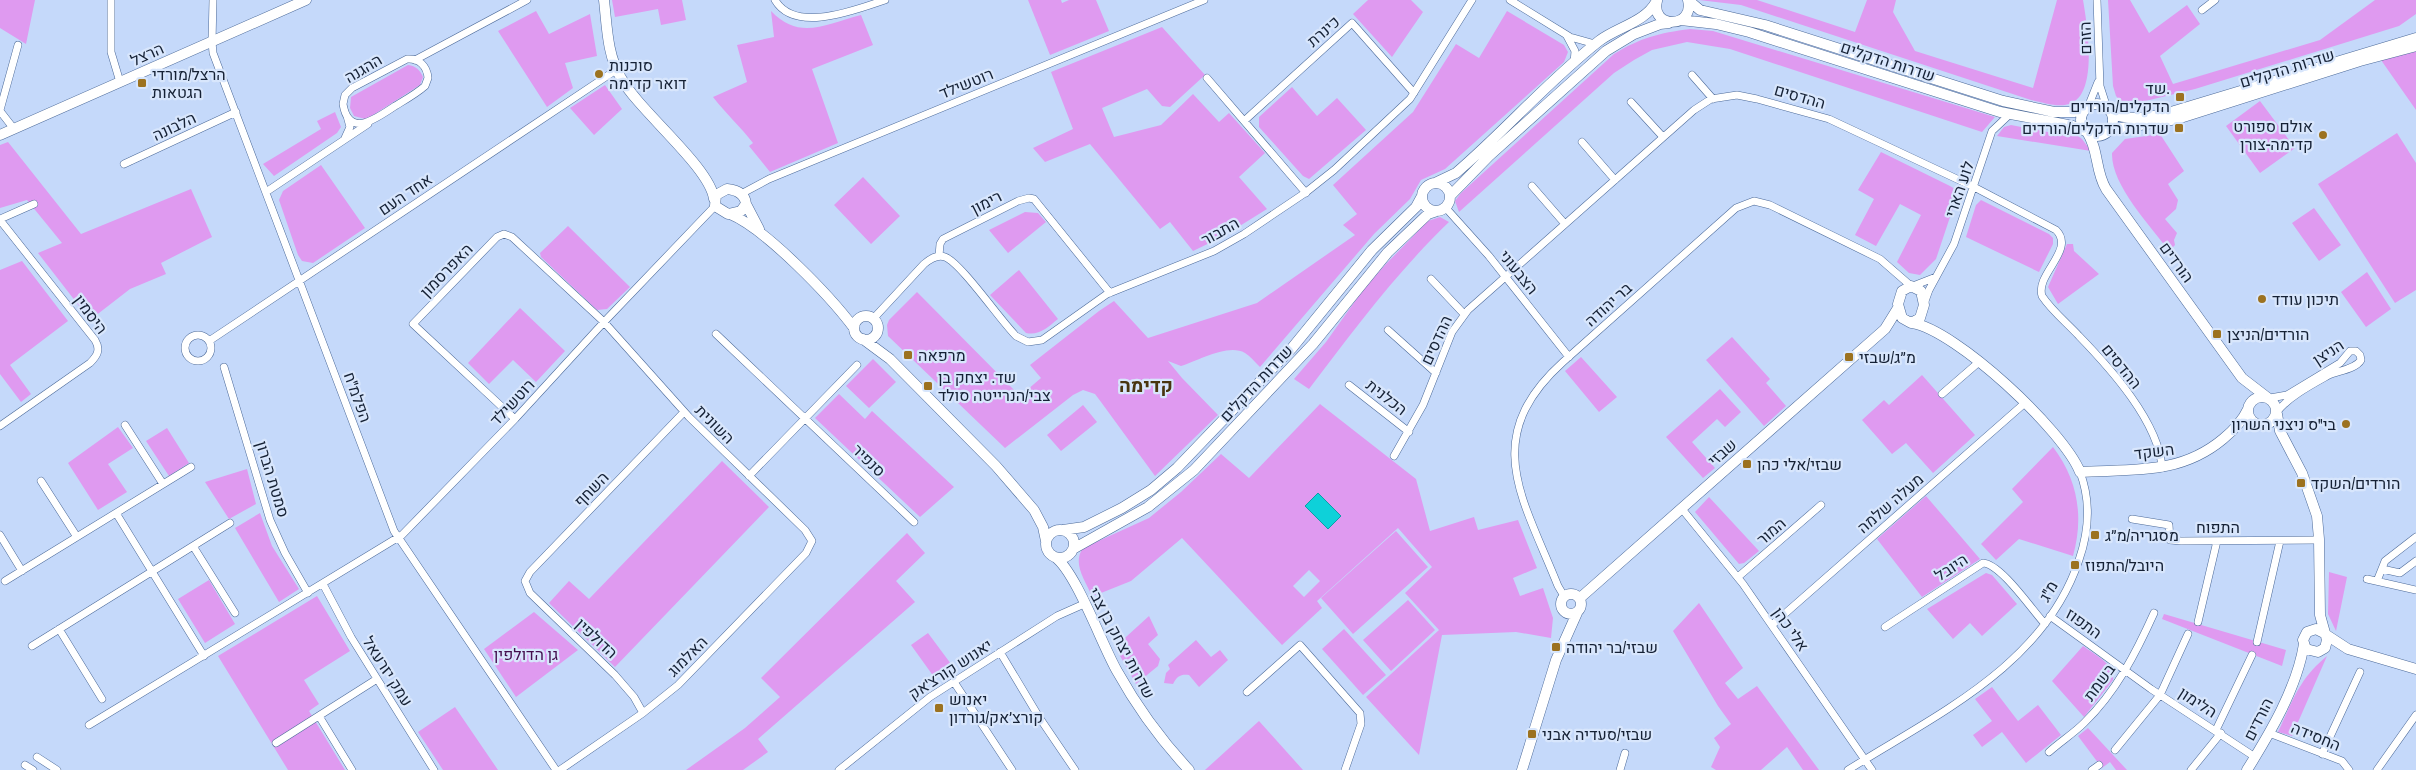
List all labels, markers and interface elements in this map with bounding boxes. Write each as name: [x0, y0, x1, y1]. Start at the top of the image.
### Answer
street label: כינרת: [1302, 11, 1344, 51]
street label: הזרם: [2074, 21, 2096, 55]
street label: שדרות הדקלים: [1838, 35, 1938, 87]
street label: הרצל: [127, 37, 167, 71]
street label: שדרות הדקלים: [2237, 43, 2337, 93]
street label: ההגנה: [340, 48, 386, 88]
place label: סוכנות דואר קדימה: [609, 54, 686, 94]
street label: רוטשילד: [936, 62, 996, 104]
place label: הרצל/מורדי הגטאות: [152, 63, 226, 103]
marker: סוכנות דואר קדימה: [593, 68, 605, 80]
marker: הרצל/מורדי הגטאות: [136, 77, 148, 89]
place label: שד. הדקלים/הורדים: [2070, 77, 2170, 117]
street label: ההדסים: [1772, 78, 1828, 114]
marker: שד. הדקלים/הורדים: [2174, 91, 2186, 103]
street label: הלבונה: [149, 106, 199, 146]
place label: אולם ספורט קדימה-צורן: [2233, 115, 2313, 155]
place label: שדרות הדקלים/הורדים: [2022, 117, 2169, 139]
marker: שדרות הדקלים/הורדים: [2173, 122, 2185, 134]
marker: אולם ספורט קדימה-צורן: [2317, 129, 2329, 141]
street label: לוע הארי: [1939, 158, 1979, 220]
street label: אחד העם: [374, 168, 436, 220]
street label: רימון: [967, 185, 1005, 219]
street label: התבור: [1197, 212, 1243, 250]
street label: הורדים: [2155, 237, 2199, 287]
street label: האפרסמון: [415, 238, 477, 302]
street label: הצבעוני: [1494, 245, 1544, 299]
street label: בר יהודה: [1580, 276, 1637, 331]
place label: תיכון עודד: [2272, 288, 2339, 310]
street label: היסמין: [69, 290, 113, 338]
marker: תיכון עודד: [2256, 293, 2268, 305]
street label: ההדסים: [1415, 312, 1457, 368]
place label: הורדים/הניצן: [2227, 323, 2309, 345]
marker: הורדים/הניצן: [2211, 328, 2223, 340]
street label: הניצן: [2308, 334, 2348, 370]
street label: ההדסים: [2097, 339, 2147, 393]
street label: שדרות הדקלים: [1214, 340, 1298, 426]
place label: מרפאה: [918, 344, 966, 366]
place label: מ״ג/שבזי: [1859, 346, 1916, 368]
marker: מרפאה: [902, 349, 914, 361]
marker: מ״ג/שבזי: [1843, 351, 1855, 363]
place label: שד. יצחק בן צבי/הנרייטה סולד: [938, 366, 1051, 406]
street label: הפלמ"ח: [339, 369, 377, 425]
district label: קדימה: [1119, 372, 1173, 398]
street label: רוטשילד: [485, 374, 539, 430]
street label: הכלנית: [1362, 374, 1412, 420]
marker: שד. יצחק בן צבי/הנרייטה סולד: [922, 380, 934, 392]
street label: השונית: [690, 399, 740, 449]
place label: בי"ס ניצני השרון: [2231, 413, 2337, 435]
marker: בי"ס ניצני השרון: [2340, 418, 2352, 430]
street label: שבזי: [1703, 433, 1741, 471]
street label: סמטת הברון: [251, 438, 295, 520]
street label: השקד: [2133, 438, 2175, 464]
street label: סנפיר: [847, 439, 891, 481]
place label: שבזי/אלי כהן: [1757, 453, 1842, 475]
marker: שבזי/אלי כהן: [1741, 458, 1753, 470]
street label: השחף: [569, 466, 613, 512]
street label: מעלה שלמה: [1852, 468, 1928, 538]
place label: הורדים/השקד: [2311, 472, 2400, 494]
marker: הורדים/השקד: [2295, 477, 2307, 489]
street label: המור: [1752, 512, 1790, 550]
street label: התפוח: [2196, 516, 2240, 538]
place label: מסגריה/מ״ג: [2105, 524, 2179, 546]
marker: מסגריה/מ״ג: [2089, 529, 2101, 541]
street label: היובל: [1930, 548, 1972, 586]
place label: היובל/התפוז: [2085, 554, 2164, 576]
marker: היובל/התפוז: [2069, 559, 2081, 571]
street label: מ"ג: [2033, 576, 2063, 606]
street label: שדרות יצחק בן צבי: [1083, 584, 1161, 702]
street label: אלי כהן: [1768, 602, 1814, 656]
street label: התפוז: [2061, 602, 2107, 644]
street label: הדולפין: [571, 613, 623, 663]
street label: האלמוג: [662, 631, 712, 681]
street label: עמק יזרעאל: [358, 632, 418, 710]
street label: יאנוש קורצ'אק: [904, 634, 996, 704]
place label: שבזי/בר יהודה: [1566, 636, 1658, 658]
marker: שבזי/בר יהודה: [1550, 641, 1562, 653]
park label: גן הדולפין: [494, 643, 558, 665]
street label: בשמת: [2078, 658, 2120, 705]
street label: הלימון: [2174, 681, 2222, 723]
place label: יאנוש קורצ׳אק/גורדון: [949, 688, 1043, 728]
street label: הורדים: [2238, 694, 2278, 744]
marker: יאנוש קורצ׳אק/גורדון: [933, 702, 945, 714]
street label: החסידה: [2288, 716, 2344, 756]
place label: שבזי/סעדיה אבני: [1542, 723, 1652, 745]
marker: שבזי/סעדיה אבני: [1526, 728, 1538, 740]

